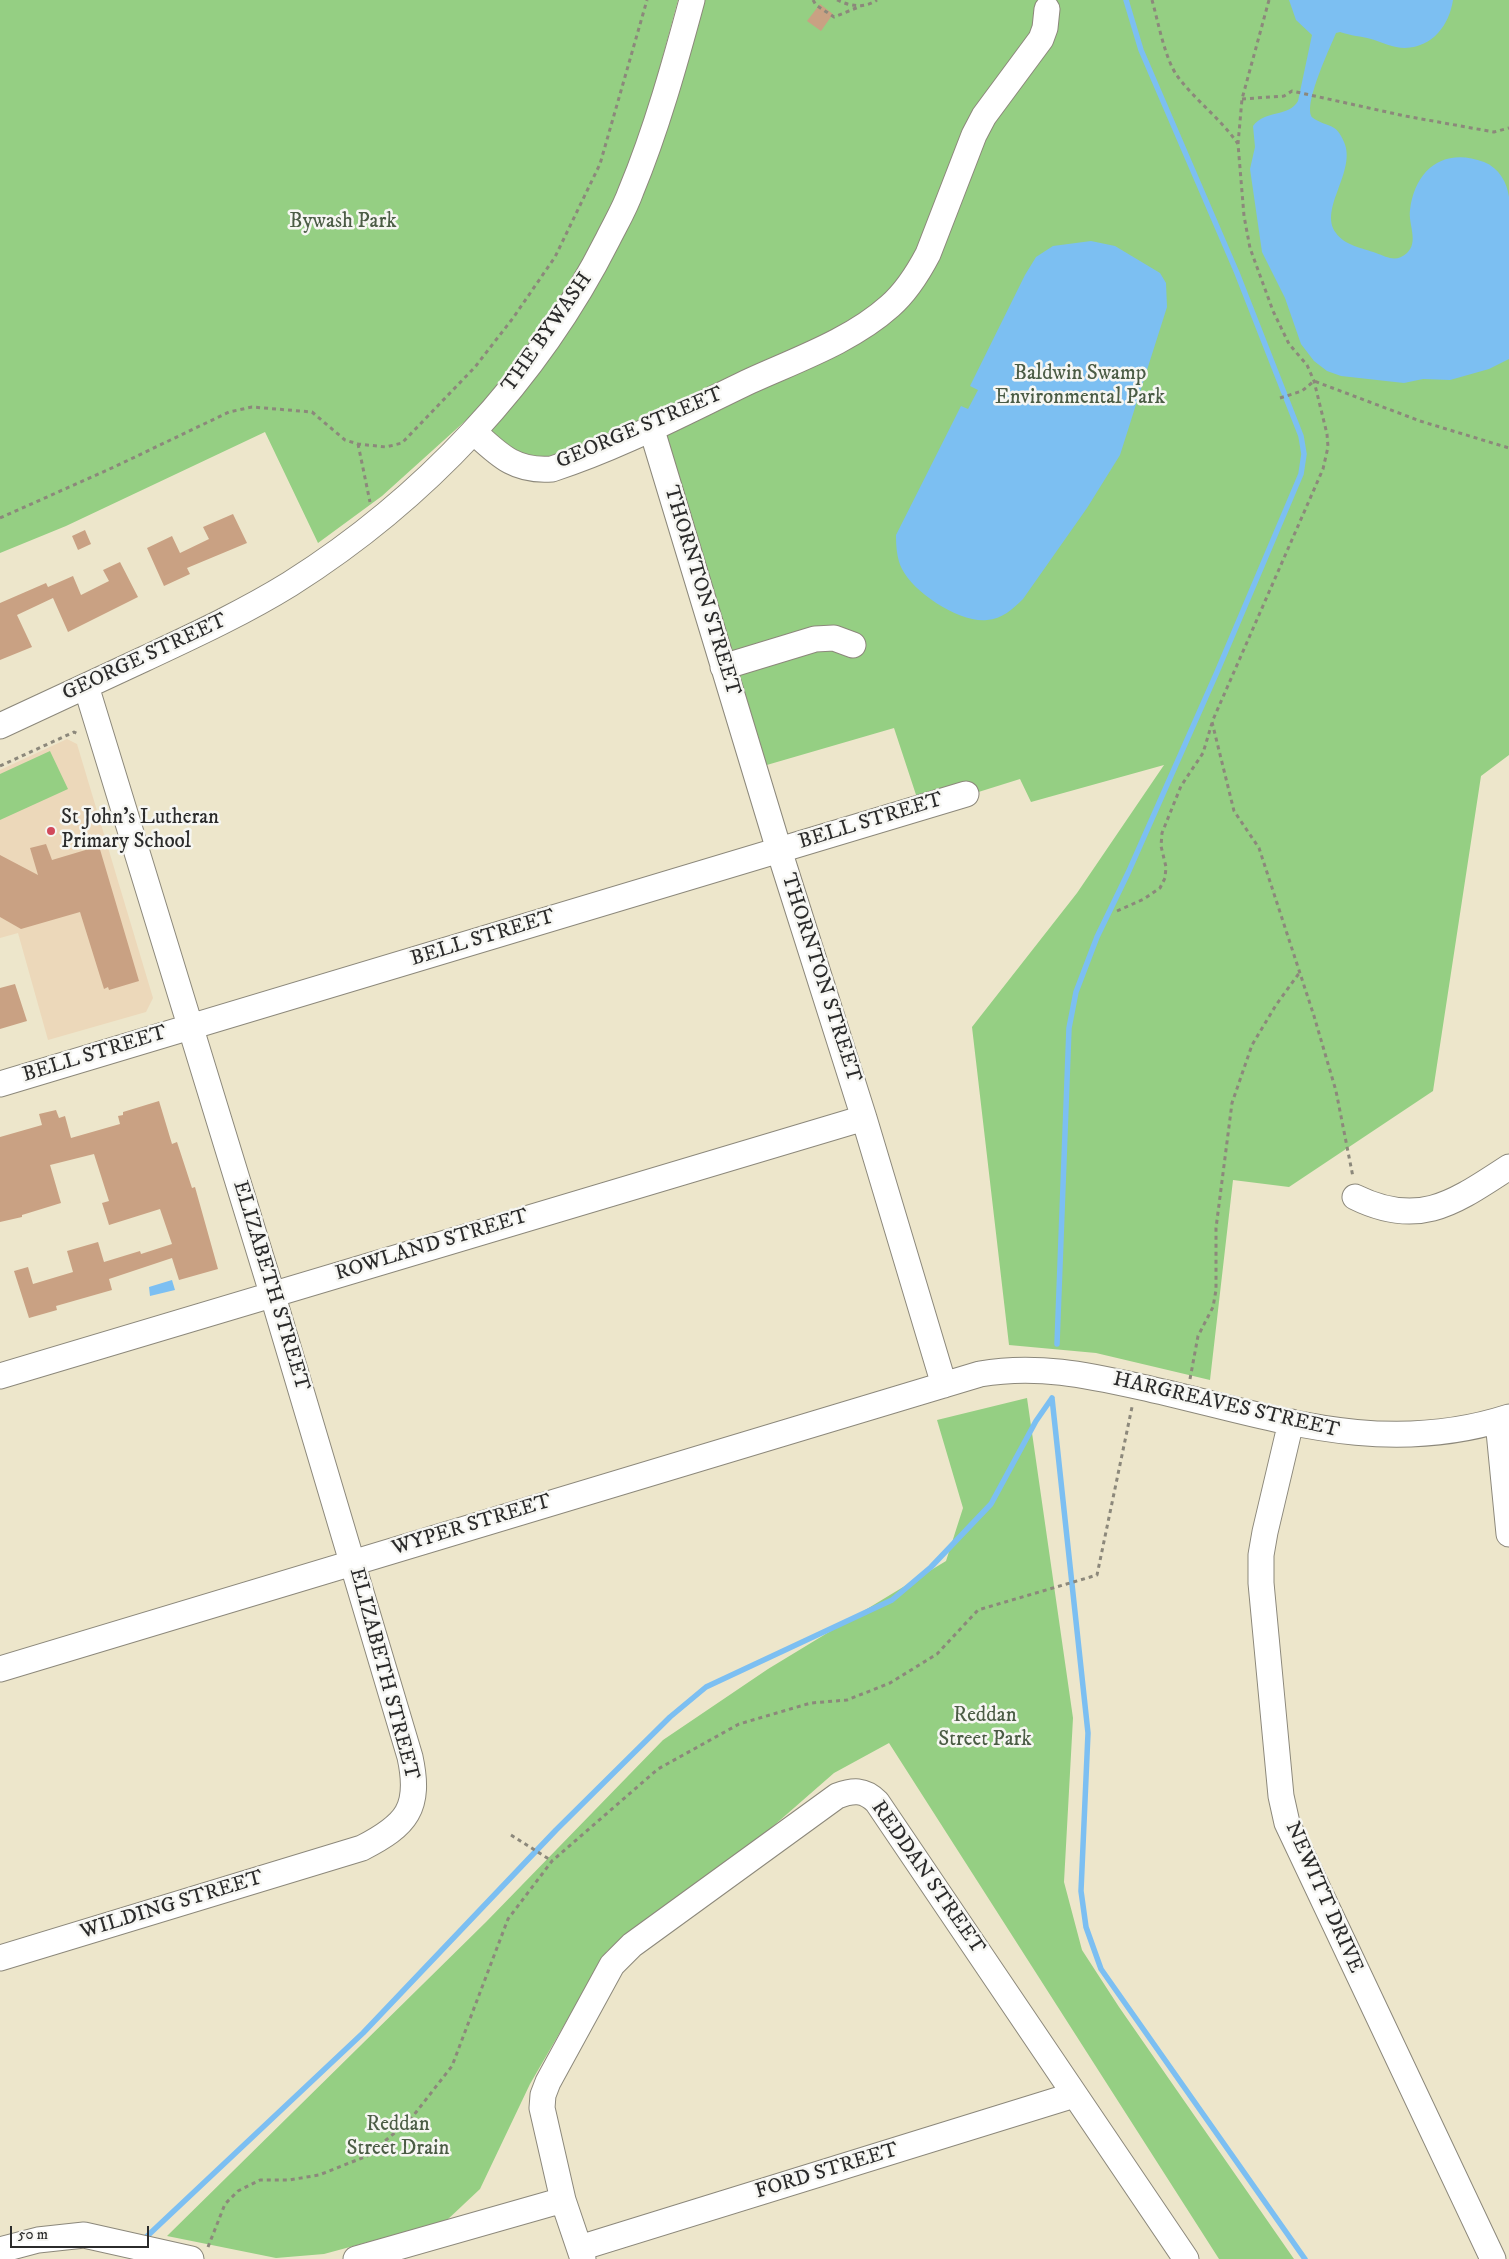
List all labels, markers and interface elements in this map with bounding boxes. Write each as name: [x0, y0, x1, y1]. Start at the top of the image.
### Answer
park label: Bywash Park: [289, 210, 397, 236]
street label: THE BYWASH: [497, 268, 599, 398]
park label: Baldwin Swamp Environmental Park: [995, 362, 1165, 412]
street label: GEORGE STREET: [553, 383, 727, 475]
street label: THORNTON STREET: [657, 483, 745, 699]
street label: GEORGE STREET: [59, 609, 231, 707]
street label: BELL STREET: [796, 788, 946, 856]
place label: St John's Lutheran Primary School: [61, 806, 219, 856]
marker: St John's Lutheran Primary School: [45, 825, 57, 837]
street label: THORNTON STREET: [774, 870, 866, 1086]
street label: BELL STREET: [408, 905, 558, 973]
street label: BELL STREET: [20, 1021, 170, 1089]
street label: ELIZABETH STREET: [226, 1178, 314, 1394]
street label: ROWLAND STREET: [332, 1205, 532, 1287]
street label: HARGREAVES STREET: [1110, 1368, 1342, 1444]
street label: WYPER STREET: [389, 1490, 555, 1562]
street label: ELIZABETH STREET: [343, 1565, 423, 1783]
park label: Reddan Street Park: [938, 1704, 1032, 1754]
street label: REDDAN STREET: [865, 1797, 989, 1959]
street label: NEWITT DRIVE: [1278, 1818, 1368, 1978]
street label: WILDING STREET: [78, 1866, 266, 1946]
park label: Reddan Street Drain: [347, 2113, 449, 2163]
street label: FORD STREET: [752, 2138, 902, 2206]
scale bar: [12, 2216, 151, 2248]
text: 50 m: [18, 2225, 48, 2244]

